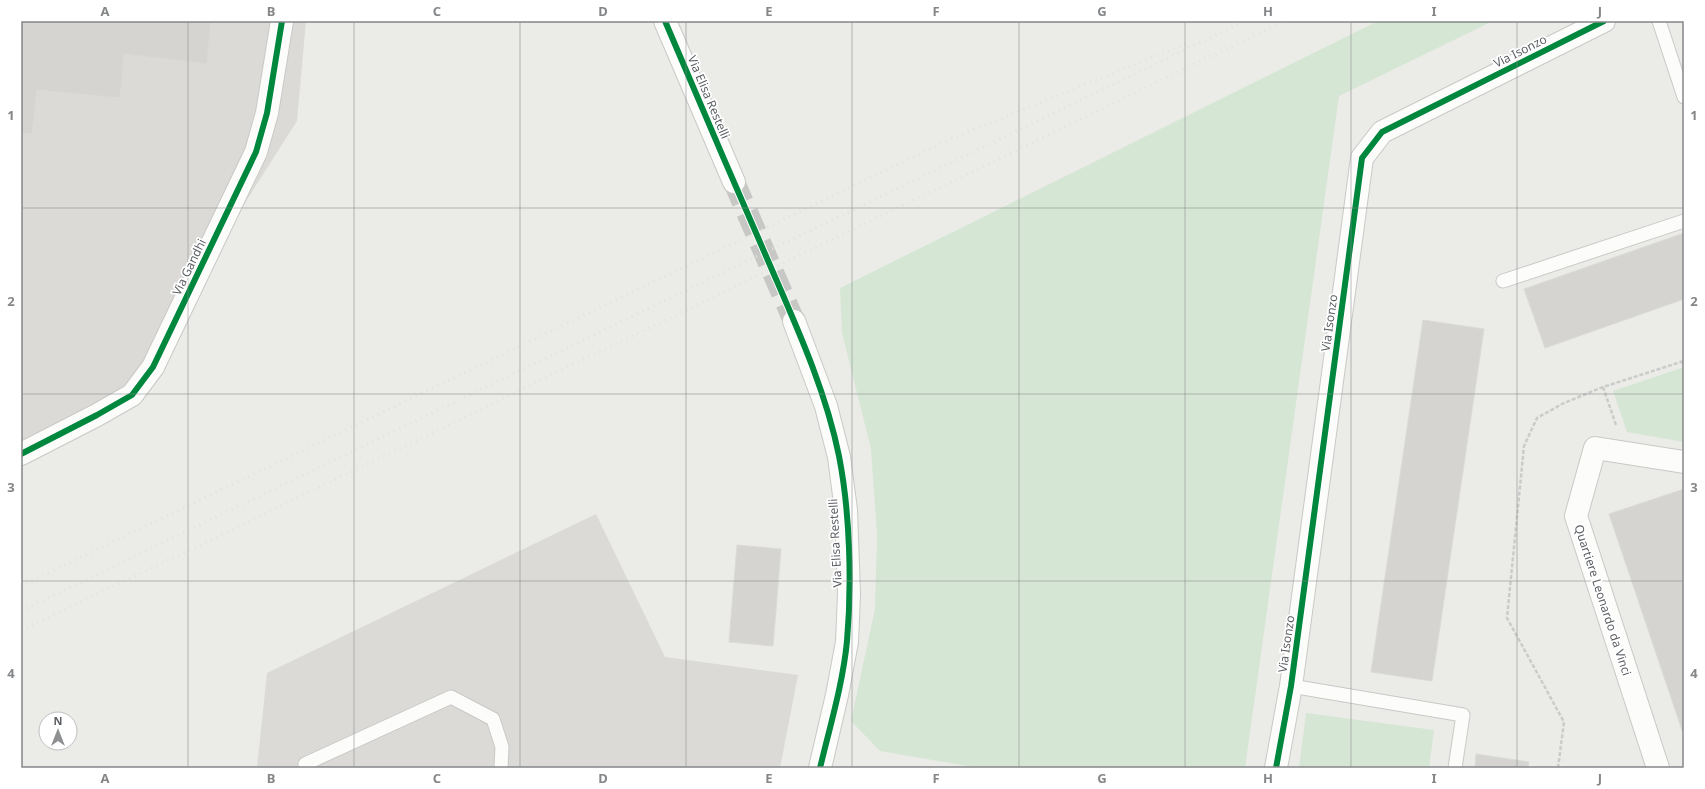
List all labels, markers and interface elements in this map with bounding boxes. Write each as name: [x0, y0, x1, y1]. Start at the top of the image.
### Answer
text: A: [101, 2, 110, 20]
text: B: [267, 2, 275, 20]
text: C: [433, 2, 441, 20]
text: D: [598, 2, 608, 20]
text: E: [765, 2, 773, 20]
text: F: [932, 2, 940, 20]
text: G: [1097, 2, 1107, 20]
text: H: [1263, 2, 1273, 20]
text: I: [1431, 2, 1437, 20]
text: J: [1597, 2, 1602, 20]
street label: Via Isonzo: [1491, 30, 1549, 72]
street label: Via Elisa Restelli: [684, 53, 734, 141]
text: 1: [7, 106, 15, 124]
text: 1: [1690, 106, 1698, 124]
street label: Via Gandhi: [168, 236, 210, 298]
text: 2: [7, 292, 15, 310]
text: 2: [1690, 292, 1698, 310]
street label: Via Isonzo: [1317, 293, 1341, 353]
text: 3: [7, 478, 15, 496]
text: 3: [1690, 478, 1698, 496]
street label: Via Elisa Restelli: [824, 498, 846, 588]
street label: Quartiere Leonardo da Vinci: [1570, 522, 1636, 678]
street label: Via Isonzo: [1274, 614, 1298, 674]
text: 4: [7, 664, 15, 682]
text: 4: [1690, 664, 1698, 682]
north arrow: [38, 711, 78, 751]
text: N: [54, 713, 62, 728]
text: A: [101, 769, 110, 787]
text: B: [267, 769, 275, 787]
text: C: [433, 769, 441, 787]
text: D: [598, 769, 608, 787]
text: E: [765, 769, 773, 787]
text: F: [932, 769, 940, 787]
text: G: [1097, 769, 1107, 787]
text: H: [1263, 769, 1273, 787]
text: I: [1431, 769, 1437, 787]
text: J: [1597, 769, 1602, 787]

